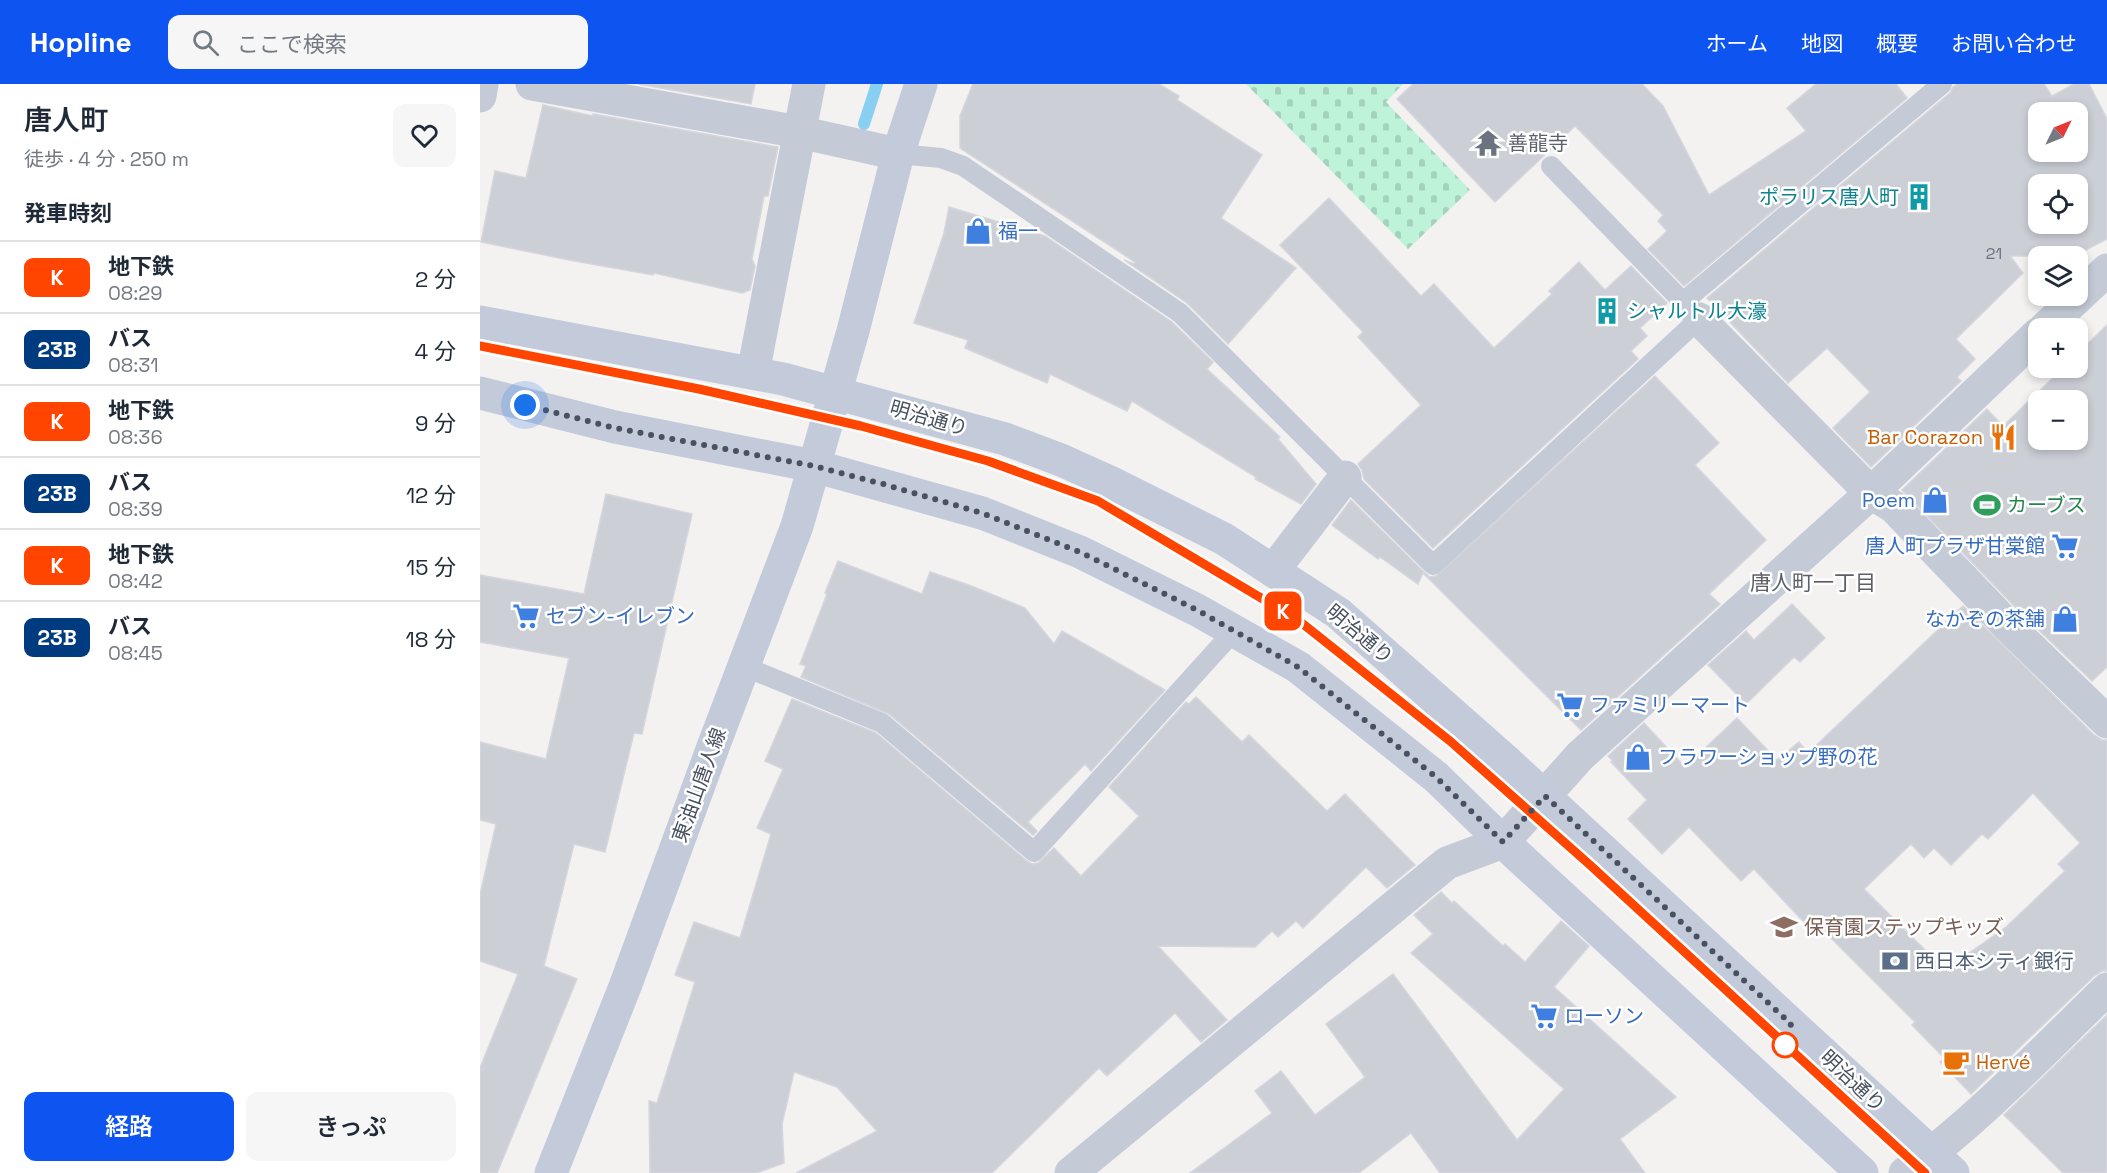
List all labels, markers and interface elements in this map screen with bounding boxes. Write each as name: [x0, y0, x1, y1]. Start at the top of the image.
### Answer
search box: [168, 15, 588, 69]
text: Hopline: [30, 24, 132, 60]
icon: search: [189, 26, 222, 59]
text: ここで検索: [237, 30, 347, 58]
text: ホーム: [1706, 30, 1768, 57]
text: 地図: [1801, 30, 1843, 57]
text: 概要: [1876, 30, 1918, 57]
text: お問い合わせ: [1951, 30, 2077, 57]
text: 唐人町: [24, 102, 108, 138]
north arrow: [2028, 102, 2088, 162]
map controls: [2028, 102, 2088, 450]
button: heart: [393, 104, 456, 167]
temple icon: 善龍寺: [1473, 128, 1503, 158]
place label: 善龍寺: [1508, 130, 1568, 156]
text: 徒歩 · 4 分 · 250 m: [24, 146, 189, 172]
button: locate: [2028, 174, 2088, 234]
building icon: ポラリス唐人町: [1904, 182, 1934, 212]
place label: ポラリス唐人町: [1759, 184, 1899, 210]
text: 発車時刻: [24, 199, 112, 227]
shop icon: 福一: [963, 216, 993, 246]
place label: 福一: [998, 218, 1038, 244]
house number: 21: [1986, 243, 2002, 264]
button: layers: [2028, 246, 2088, 306]
text: 地下鉄: [108, 252, 174, 280]
text: K: [50, 264, 64, 291]
text: 2 分: [415, 265, 456, 293]
text: 08:29: [108, 280, 163, 306]
building icon: シャルトル大濠: [1592, 296, 1622, 326]
place label: シャルトル大濠: [1627, 298, 1767, 324]
button: +: [2028, 318, 2088, 378]
text: バス: [108, 324, 152, 352]
text: 23B: [37, 336, 77, 363]
text: 4 分: [415, 337, 456, 365]
text: 08:31: [108, 352, 159, 378]
your location: [510, 390, 540, 420]
button: −: [2028, 390, 2088, 450]
street label: 明治通り: [887, 394, 971, 442]
text: 地下鉄: [108, 396, 174, 424]
text: K: [50, 408, 64, 435]
text: 9 分: [415, 409, 456, 437]
restaurant icon: Bar Corazon: [1988, 422, 2018, 452]
text: 08:36: [108, 424, 163, 450]
place label: Bar Corazon: [1867, 424, 1983, 450]
text: バス: [108, 468, 152, 496]
text: 23B: [37, 480, 77, 507]
text: 12 分: [406, 481, 456, 509]
shop icon: Poem: [1920, 485, 1950, 515]
place label: Poem: [1862, 487, 1915, 513]
sports icon: カーブス: [1972, 490, 2002, 520]
place label: カーブス: [2007, 492, 2086, 518]
text: 08:39: [108, 496, 163, 522]
supermarket icon: 唐人町プラザ甘棠館: [2050, 531, 2080, 561]
place label: 唐人町プラザ甘棠館: [1865, 533, 2045, 559]
text: 地下鉄: [108, 540, 174, 568]
text: K: [50, 552, 64, 579]
text: 15 分: [406, 553, 456, 581]
text: 08:42: [108, 568, 163, 594]
district label: 唐人町一丁目: [1750, 569, 1876, 596]
line badge: K: [1264, 592, 1302, 630]
text: K: [1276, 598, 1290, 625]
street label: 明治通り: [1321, 598, 1399, 670]
supermarket icon: セブン-イレブン: [511, 601, 541, 631]
place label: セブン-イレブン: [546, 603, 695, 629]
shop icon: なかぞの茶舗: [2050, 604, 2080, 634]
place label: なかぞの茶舗: [1925, 606, 2045, 632]
text: バス: [108, 612, 152, 640]
text: 23B: [37, 624, 77, 651]
text: 18 分: [405, 625, 456, 653]
text: 08:45: [108, 640, 163, 666]
supermarket icon: ファミリーマート: [1555, 690, 1585, 720]
place label: ファミリーマート: [1590, 692, 1750, 718]
street label: 東油山唐人線: [666, 724, 732, 846]
shop icon: フラワーショップ野の花: [1623, 742, 1653, 772]
place label: フラワーショップ野の花: [1658, 744, 1878, 770]
school or university icon: 保育園ステップキッズ: [1769, 912, 1799, 942]
place label: 保育園ステップキッズ: [1804, 914, 2004, 940]
bank icon: 西日本シティ銀行: [1880, 946, 1910, 976]
place label: 西日本シティ銀行: [1915, 948, 2074, 974]
supermarket icon: ローソン: [1529, 1001, 1559, 1031]
place label: ローソン: [1564, 1003, 1644, 1029]
unlabelled marker: [1772, 1032, 1798, 1058]
street label: 明治通り: [1815, 1044, 1891, 1118]
cafe icon: Hervé: [1941, 1047, 1971, 1077]
place label: Hervé: [1976, 1049, 2031, 1075]
button: 経路: [24, 1092, 234, 1161]
button: きっぷ: [246, 1092, 456, 1161]

